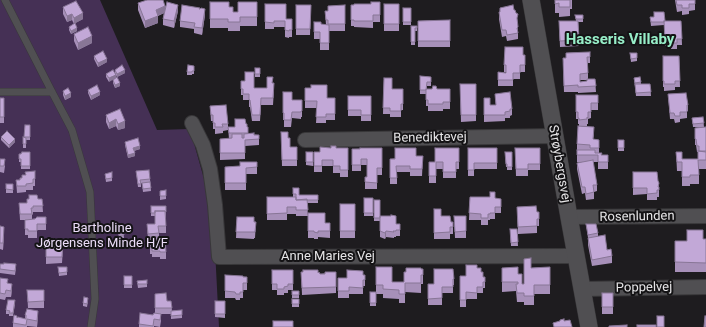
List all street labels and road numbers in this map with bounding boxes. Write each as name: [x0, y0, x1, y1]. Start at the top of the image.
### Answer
street label: Strøybergsvej: [544, 124, 574, 204]
street label: Benediktevej: [393, 130, 467, 146]
street label: Rosenlunden: [599, 209, 675, 225]
street label: Anne Maries Vej: [281, 249, 375, 265]
street label: Poppelvej: [616, 280, 672, 296]

